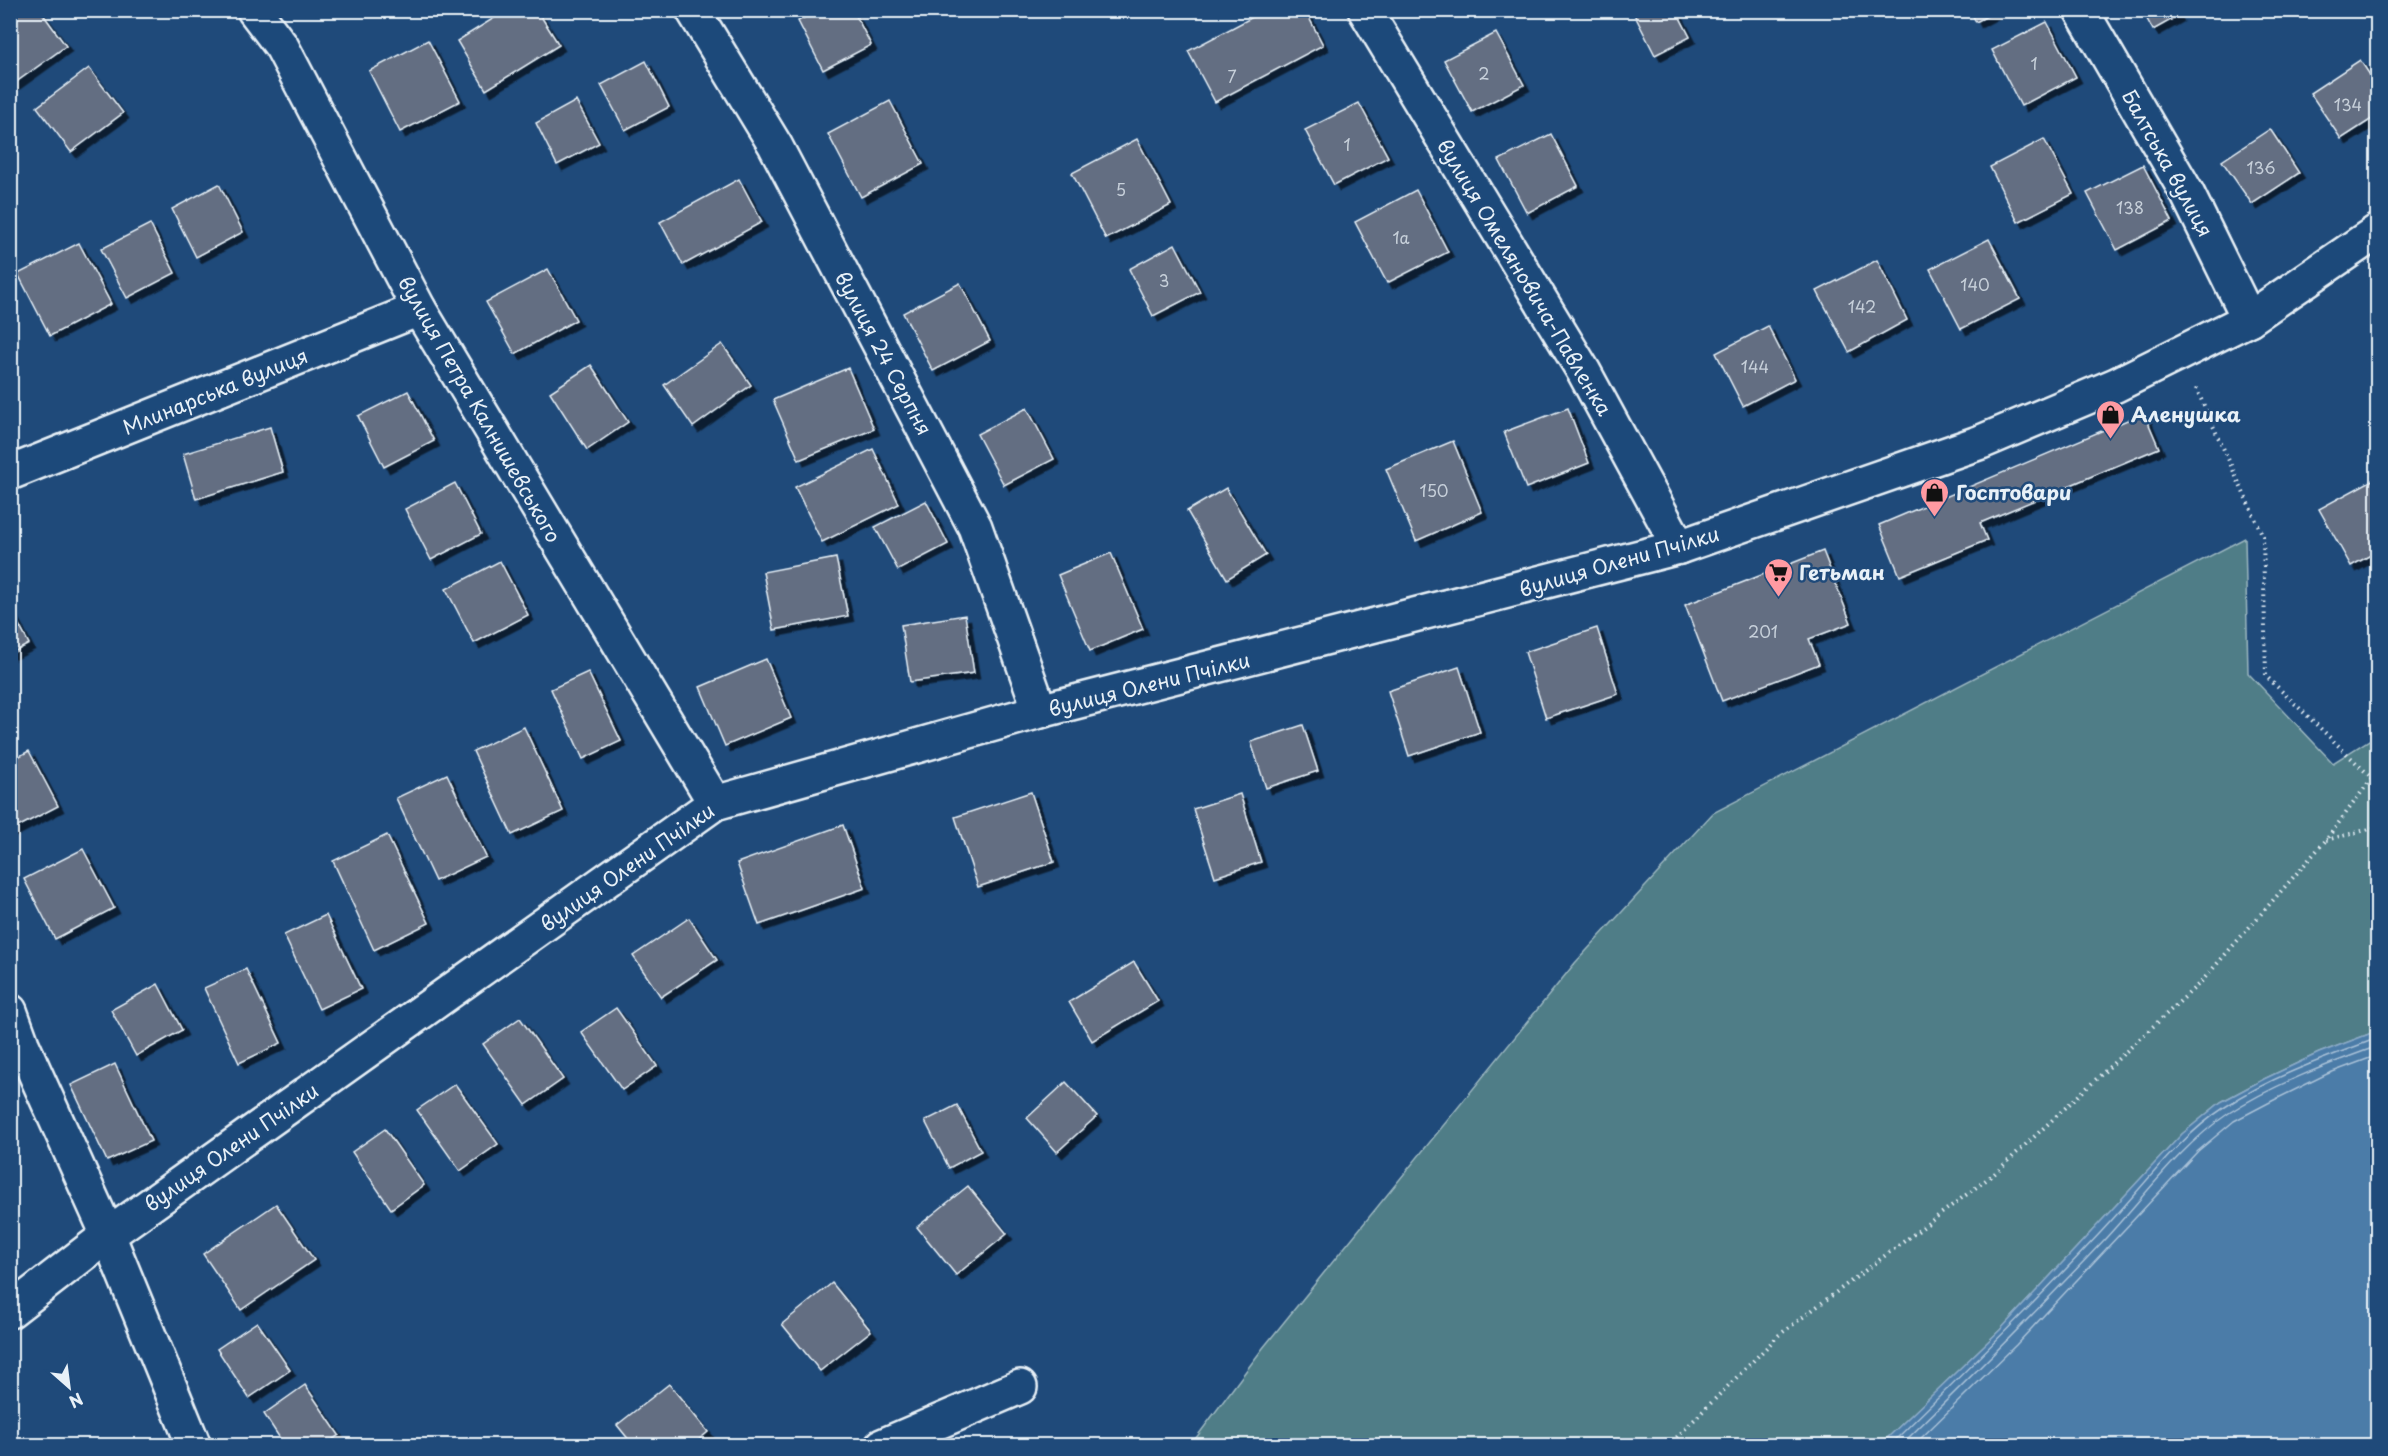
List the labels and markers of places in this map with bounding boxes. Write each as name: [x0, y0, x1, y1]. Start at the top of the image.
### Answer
shop icon: Аленушка: [2094, 398, 2126, 440]
place label: Аленушка: [2131, 399, 2241, 429]
shop icon: Госптовари: [1919, 476, 1951, 518]
place label: Госптовари: [1956, 477, 2072, 507]
supermarket icon: Гетьман: [1762, 556, 1794, 598]
place label: Гетьман: [1799, 557, 1885, 587]

